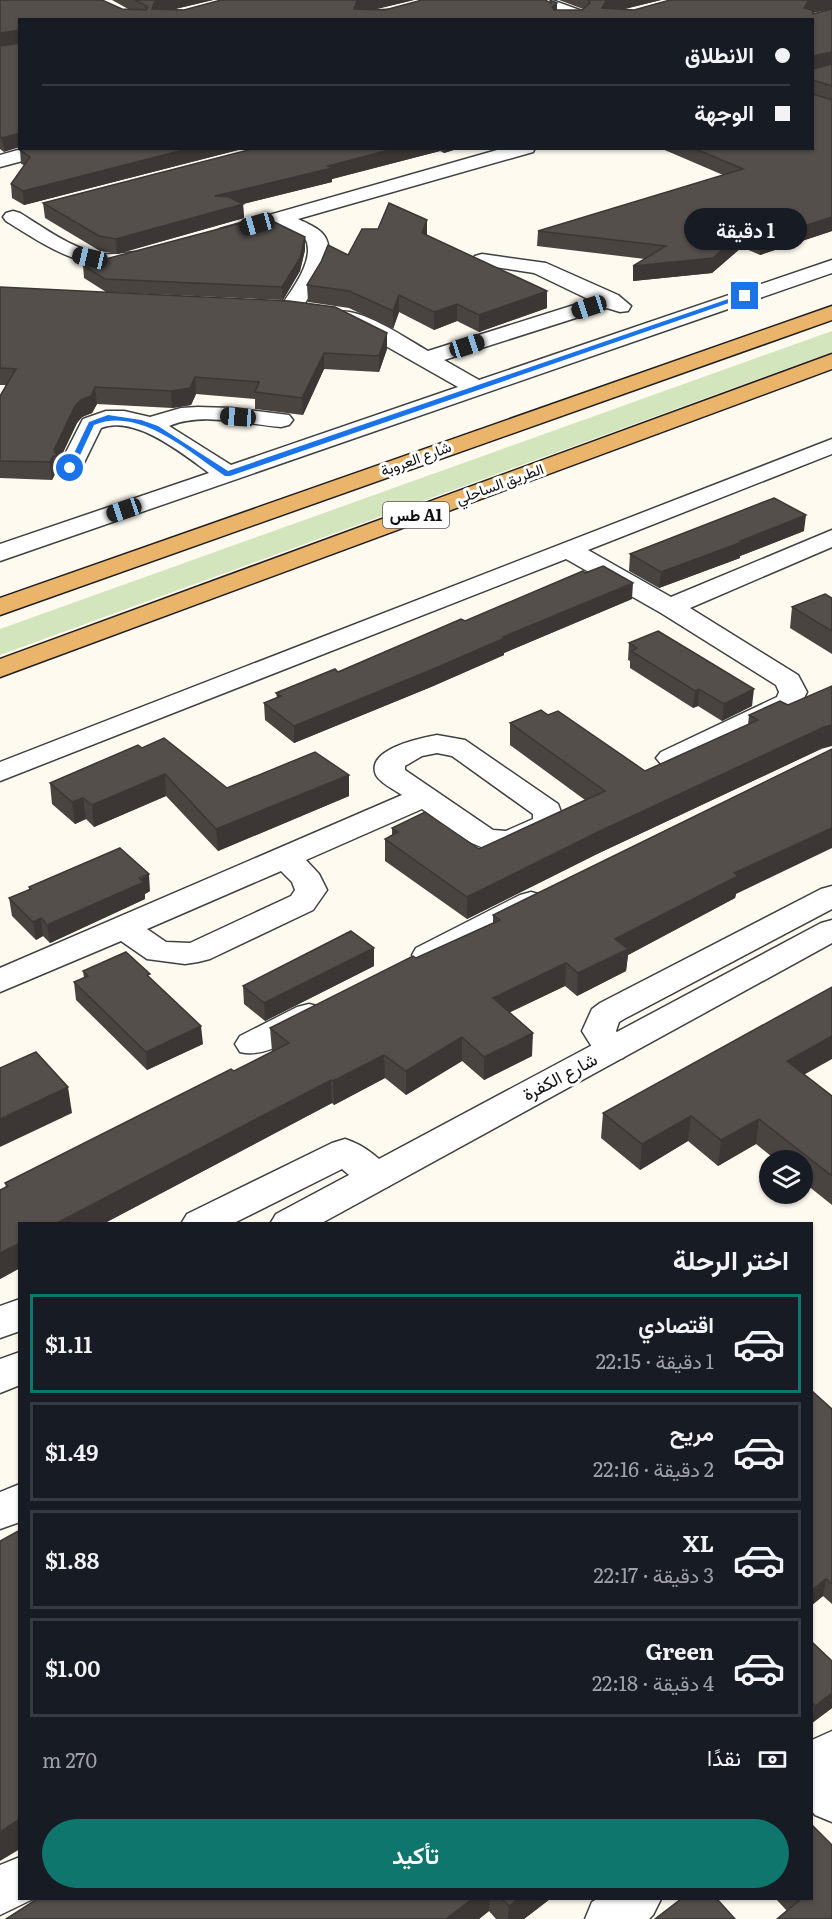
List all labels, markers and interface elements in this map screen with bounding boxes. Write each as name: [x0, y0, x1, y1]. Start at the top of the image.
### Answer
text: الانطلاق: [685, 37, 754, 70]
text: الوجهة: [694, 95, 754, 128]
callout: 1 دقيقة: [684, 209, 807, 251]
car: [237, 210, 277, 238]
text: 1 دقيقة: [716, 214, 775, 244]
car: [70, 245, 110, 271]
route end: [731, 282, 758, 309]
car: [569, 293, 609, 321]
car: [447, 332, 487, 360]
car: [219, 407, 257, 427]
street label: شارع العروبة: [377, 434, 455, 482]
route start: [56, 454, 83, 481]
street label: الطريق الساحلي: [452, 456, 548, 512]
car: [104, 496, 144, 524]
road number: طس A1: [383, 502, 449, 528]
street label: شارع الكفرة: [517, 1045, 602, 1107]
map controls: [759, 1150, 813, 1204]
button: layers: [759, 1150, 813, 1204]
text: اختر الرحلة: [673, 1238, 789, 1278]
text: اقتصادي: [638, 1307, 714, 1340]
icon: car: [732, 1317, 786, 1371]
text: $1.11: [45, 1327, 92, 1360]
text: 1 دقيقة · 22:15: [596, 1345, 714, 1375]
text: مريح: [670, 1415, 714, 1448]
icon: car: [732, 1425, 786, 1479]
text: $1.49: [45, 1435, 98, 1468]
text: 2 دقيقة · 22:16: [593, 1453, 714, 1483]
text: XL: [683, 1526, 714, 1559]
icon: car: [732, 1533, 786, 1587]
text: $1.88: [45, 1543, 99, 1576]
text: 3 دقيقة · 22:17: [594, 1559, 714, 1589]
text: Green: [645, 1634, 714, 1667]
icon: car: [732, 1641, 786, 1695]
text: $1.00: [45, 1651, 101, 1684]
text: 4 دقيقة · 22:18: [592, 1667, 714, 1697]
text: نقدًا: [707, 1740, 741, 1773]
icon: cash: [756, 1743, 789, 1776]
text: 270 m: [42, 1744, 97, 1774]
button: تأكيد: [42, 1819, 789, 1888]

